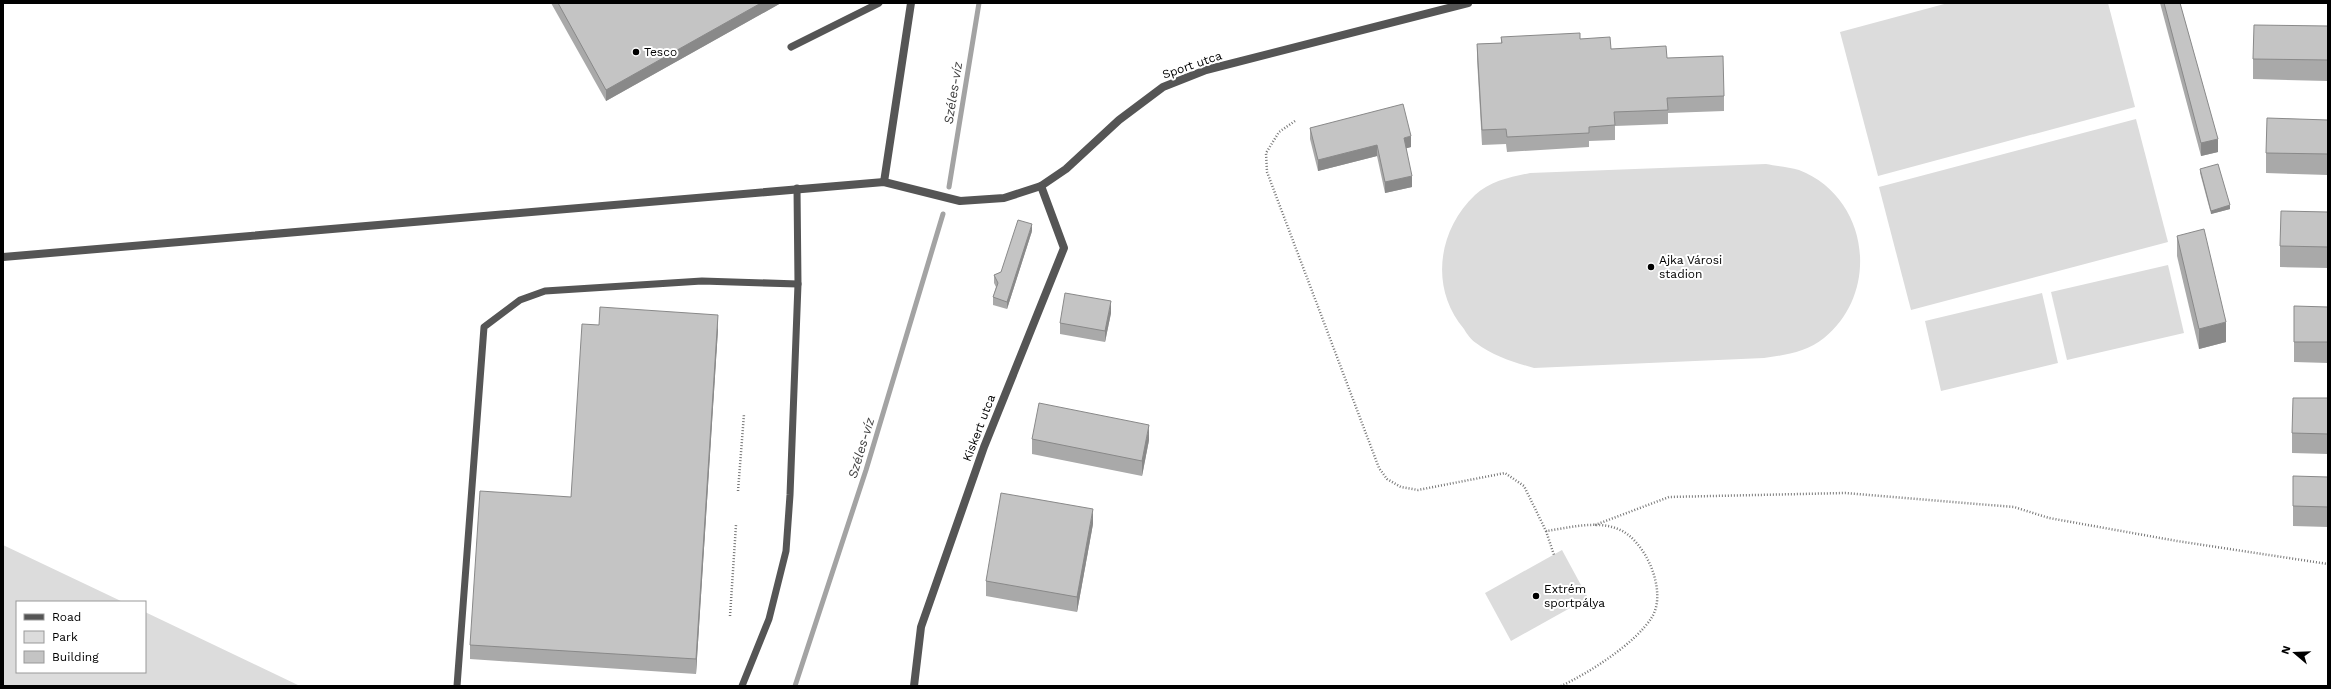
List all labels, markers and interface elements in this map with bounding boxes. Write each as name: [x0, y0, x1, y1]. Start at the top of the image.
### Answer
place label: Tesco: [644, 45, 677, 59]
marker: Tesco: [631, 47, 641, 57]
street label: Sport utca: [1160, 48, 1224, 82]
water label: Széles-víz: [941, 61, 965, 125]
place label: Ajka Városi stadion: [1659, 253, 1722, 281]
marker: Ajka Városi stadion: [1646, 262, 1656, 272]
street label: Kiskert utca: [960, 392, 998, 463]
water label: Széles-víz: [845, 416, 877, 480]
place label: Extrém sportpálya: [1544, 582, 1605, 610]
marker: Extrém sportpálya: [1531, 591, 1541, 601]
legend: [16, 601, 146, 673]
text: Road: [52, 610, 81, 624]
text: Park: [52, 630, 78, 644]
north arrow: [2275, 633, 2315, 673]
text: N: [2279, 644, 2293, 656]
text: Building: [52, 650, 99, 664]

